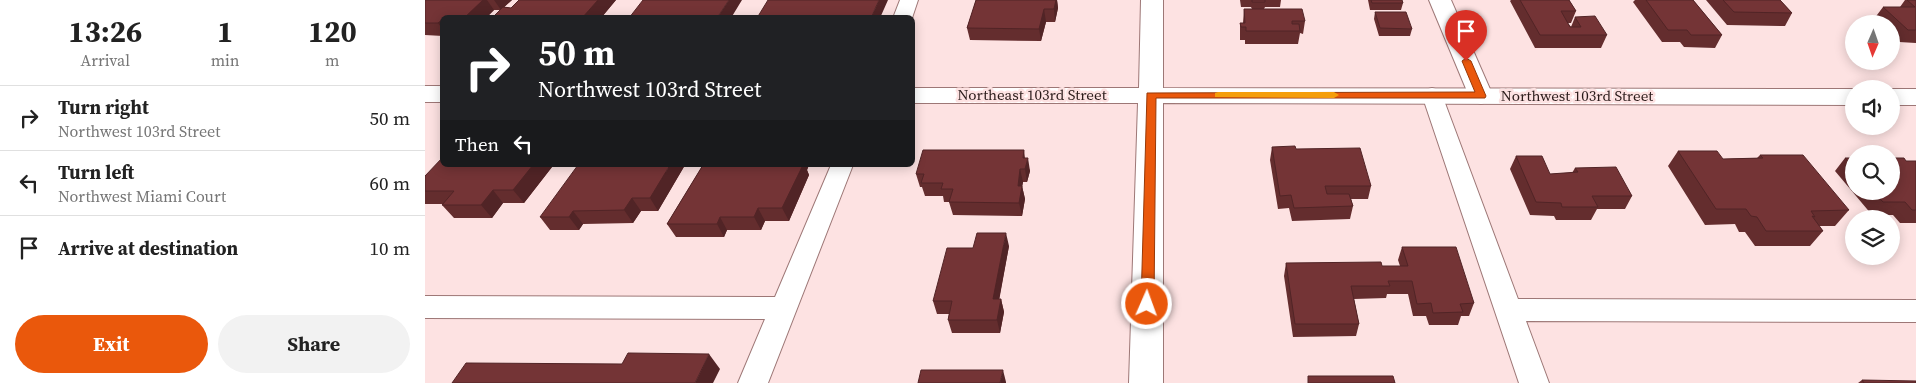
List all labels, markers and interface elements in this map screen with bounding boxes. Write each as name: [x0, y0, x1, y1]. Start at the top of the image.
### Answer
pin: [1445, 10, 1487, 61]
text: 13:26: [68, 11, 142, 52]
text: 1: [217, 11, 233, 52]
text: 120: [308, 11, 357, 52]
north arrow: [1845, 15, 1900, 70]
map controls: [1845, 15, 1900, 265]
icon: arrive: [1452, 17, 1480, 45]
text: 50 m: [538, 29, 615, 77]
icon: right: [455, 35, 520, 100]
text: Arrival: [81, 49, 130, 71]
text: min: [211, 49, 240, 71]
text: m: [325, 49, 339, 71]
text: Northwest 103rd Street: [538, 74, 761, 104]
button: sound: [1845, 80, 1900, 135]
street label: Northeast 103rd Street: [957, 84, 1107, 105]
street label: Northwest 103rd Street: [1501, 85, 1653, 106]
text: Turn right: [58, 94, 149, 120]
icon: right: [15, 104, 43, 132]
text: 50 m: [369, 105, 410, 131]
text: Northwest 103rd Street: [58, 120, 220, 142]
icon: left: [509, 130, 537, 158]
text: Then: [455, 131, 499, 157]
button: search: [1845, 145, 1900, 200]
text: Turn left: [58, 159, 134, 185]
icon: left: [15, 169, 43, 197]
text: 60 m: [369, 170, 410, 196]
text: Northwest Miami Court: [58, 185, 226, 207]
button: layers: [1845, 210, 1900, 265]
icon: arrive: [15, 234, 43, 262]
text: Arrive at destination: [58, 235, 238, 261]
text: 10 m: [369, 235, 410, 261]
position arrow: [1120, 277, 1172, 329]
button: Exit: [15, 315, 208, 373]
button: Share: [218, 315, 410, 373]

